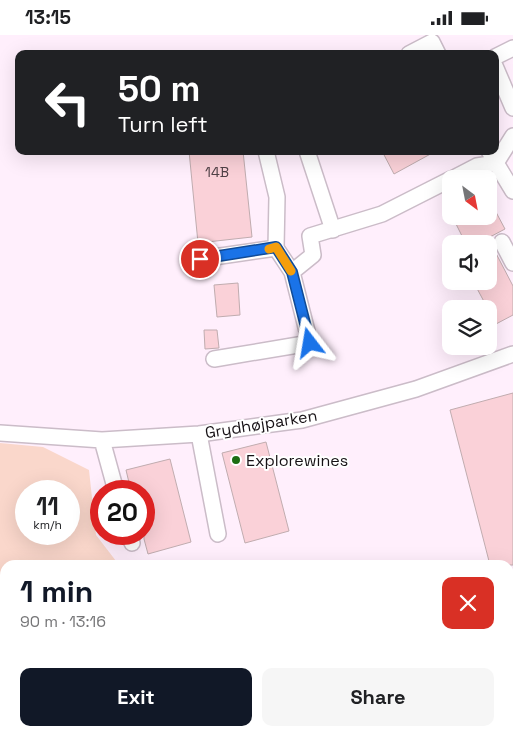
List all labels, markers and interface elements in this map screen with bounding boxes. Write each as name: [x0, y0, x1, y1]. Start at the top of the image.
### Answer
text: 13:15: [25, 5, 71, 30]
text: 50 m: [118, 67, 200, 111]
icon: left: [35, 70, 100, 135]
text: Turn left: [118, 110, 208, 138]
house number: 14B: [205, 163, 229, 181]
north arrow: [442, 170, 498, 225]
map controls: [442, 170, 497, 355]
button: sound: [442, 235, 497, 290]
pin: [179, 238, 221, 280]
icon: arrive: [186, 245, 214, 273]
button: layers: [442, 300, 497, 355]
position arrow: [283, 316, 335, 368]
street label: Grydhøjparken: [203, 405, 319, 443]
place label: Explorewines: [246, 450, 348, 471]
marker: Explorewines: [230, 454, 242, 466]
speed limit sign: 20: [90, 480, 155, 545]
text: 11: [36, 490, 59, 522]
text: km/h: [33, 517, 62, 533]
text: 1 min: [20, 572, 93, 611]
button: close: [442, 577, 494, 629]
text: 90 m · 13:16: [20, 611, 106, 632]
button: Exit: [20, 668, 252, 726]
button: Share: [262, 668, 494, 726]

